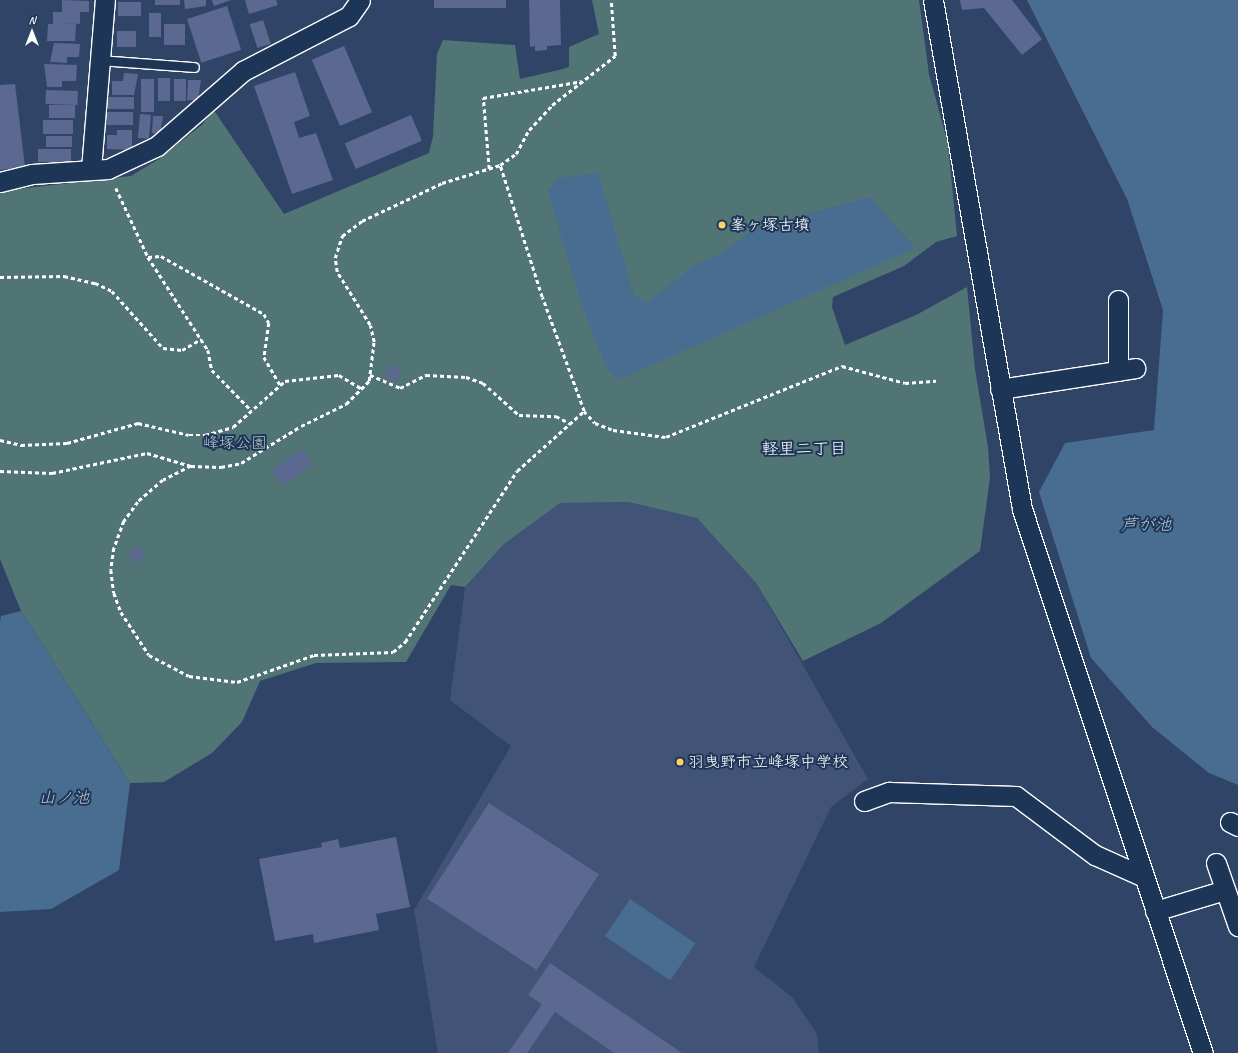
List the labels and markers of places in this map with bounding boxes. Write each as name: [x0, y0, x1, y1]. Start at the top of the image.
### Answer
place label: 峯ヶ塚古墳: [730, 215, 810, 235]
marker: 峯ヶ塚古墳: [717, 220, 727, 230]
place label: 羽曳野市立峰塚中学校: [688, 752, 848, 772]
marker: 羽曳野市立峰塚中学校: [675, 757, 685, 767]

